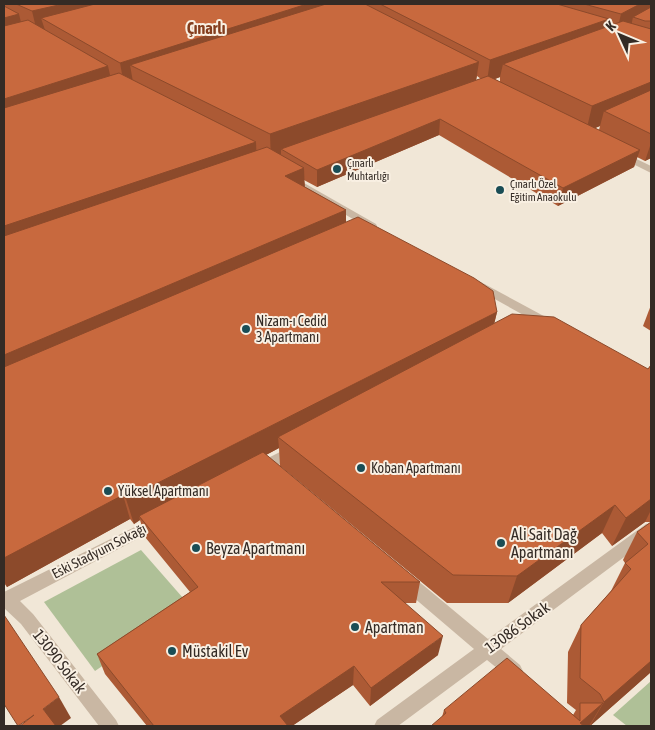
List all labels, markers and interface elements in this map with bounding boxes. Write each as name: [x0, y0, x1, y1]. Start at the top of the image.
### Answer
north arrow: [595, 10, 645, 60]
text: K: [603, 18, 619, 34]
district label: Çınarlı: [187, 19, 226, 37]
place label: Çınarlı Muhtarlığı: [347, 157, 389, 182]
marker: Çınarlı Muhtarlığı: [331, 163, 343, 175]
place label: Çınarlı Özel Eğitim Anaokulu: [510, 178, 576, 203]
marker: Çınarlı Özel Eğitim Anaokulu: [494, 184, 506, 196]
place label: Nizam-ı Cedid 3 Apartmanı: [256, 313, 327, 345]
marker: Nizam-ı Cedid 3 Apartmanı: [240, 323, 252, 335]
place label: Koban Apartmanı: [371, 460, 461, 476]
marker: Koban Apartmanı: [355, 462, 367, 474]
place label: Yüksel Apartmanı: [118, 483, 209, 499]
marker: Yüksel Apartmanı: [102, 485, 114, 497]
street label: Eski Stadyum Sokağı: [49, 520, 149, 582]
place label: Ali Sait Dağ Apartmanı: [511, 525, 577, 562]
marker: Ali Sait Dağ Apartmanı: [495, 537, 507, 549]
place label: Beyza Apartmanı: [206, 539, 305, 558]
marker: Beyza Apartmanı: [190, 542, 202, 554]
street label: 13086 Sokak: [481, 598, 553, 656]
place label: Apartman: [365, 618, 424, 637]
marker: Apartman: [349, 621, 361, 633]
street label: 13090 Sokak: [30, 626, 90, 696]
place label: Müstakil Ev: [182, 642, 249, 660]
marker: Müstakil Ev: [166, 645, 178, 657]

